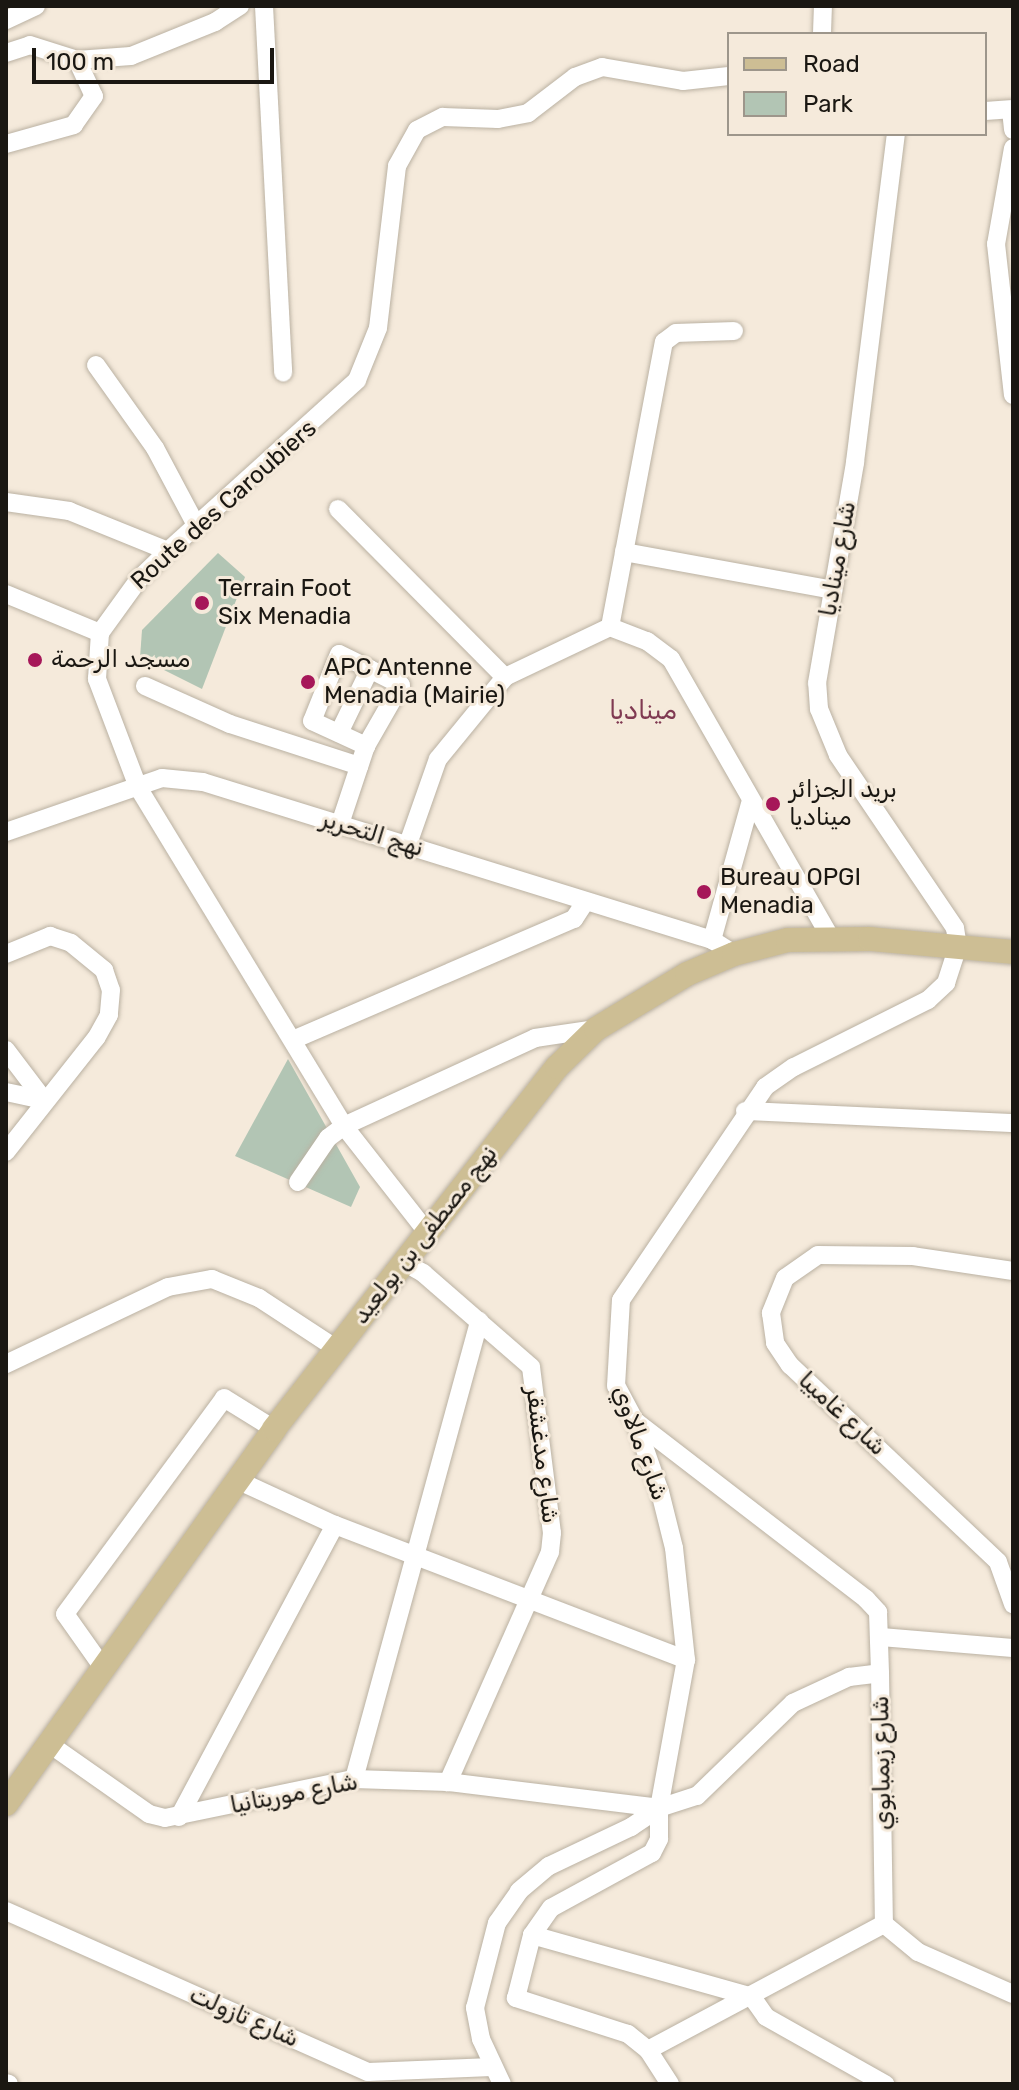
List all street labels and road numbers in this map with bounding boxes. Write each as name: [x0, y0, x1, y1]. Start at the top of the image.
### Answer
street label: Route des Caroubiers: [125, 414, 323, 596]
street label: شارع ميناديا: [814, 499, 862, 619]
street label: نهج التحرير: [317, 805, 427, 863]
street label: نهج مصطفى بن بولعيد: [346, 1140, 504, 1330]
street label: شارع غامبيا: [792, 1366, 892, 1462]
street label: شارع مالاوي: [606, 1382, 674, 1504]
street label: شارع مدغشقر: [519, 1385, 565, 1525]
street label: شارع زيمبابوي: [866, 1695, 898, 1831]
street label: شارع موريتانيا: [228, 1768, 360, 1820]
street label: شارع تازولت: [185, 1980, 303, 2054]

